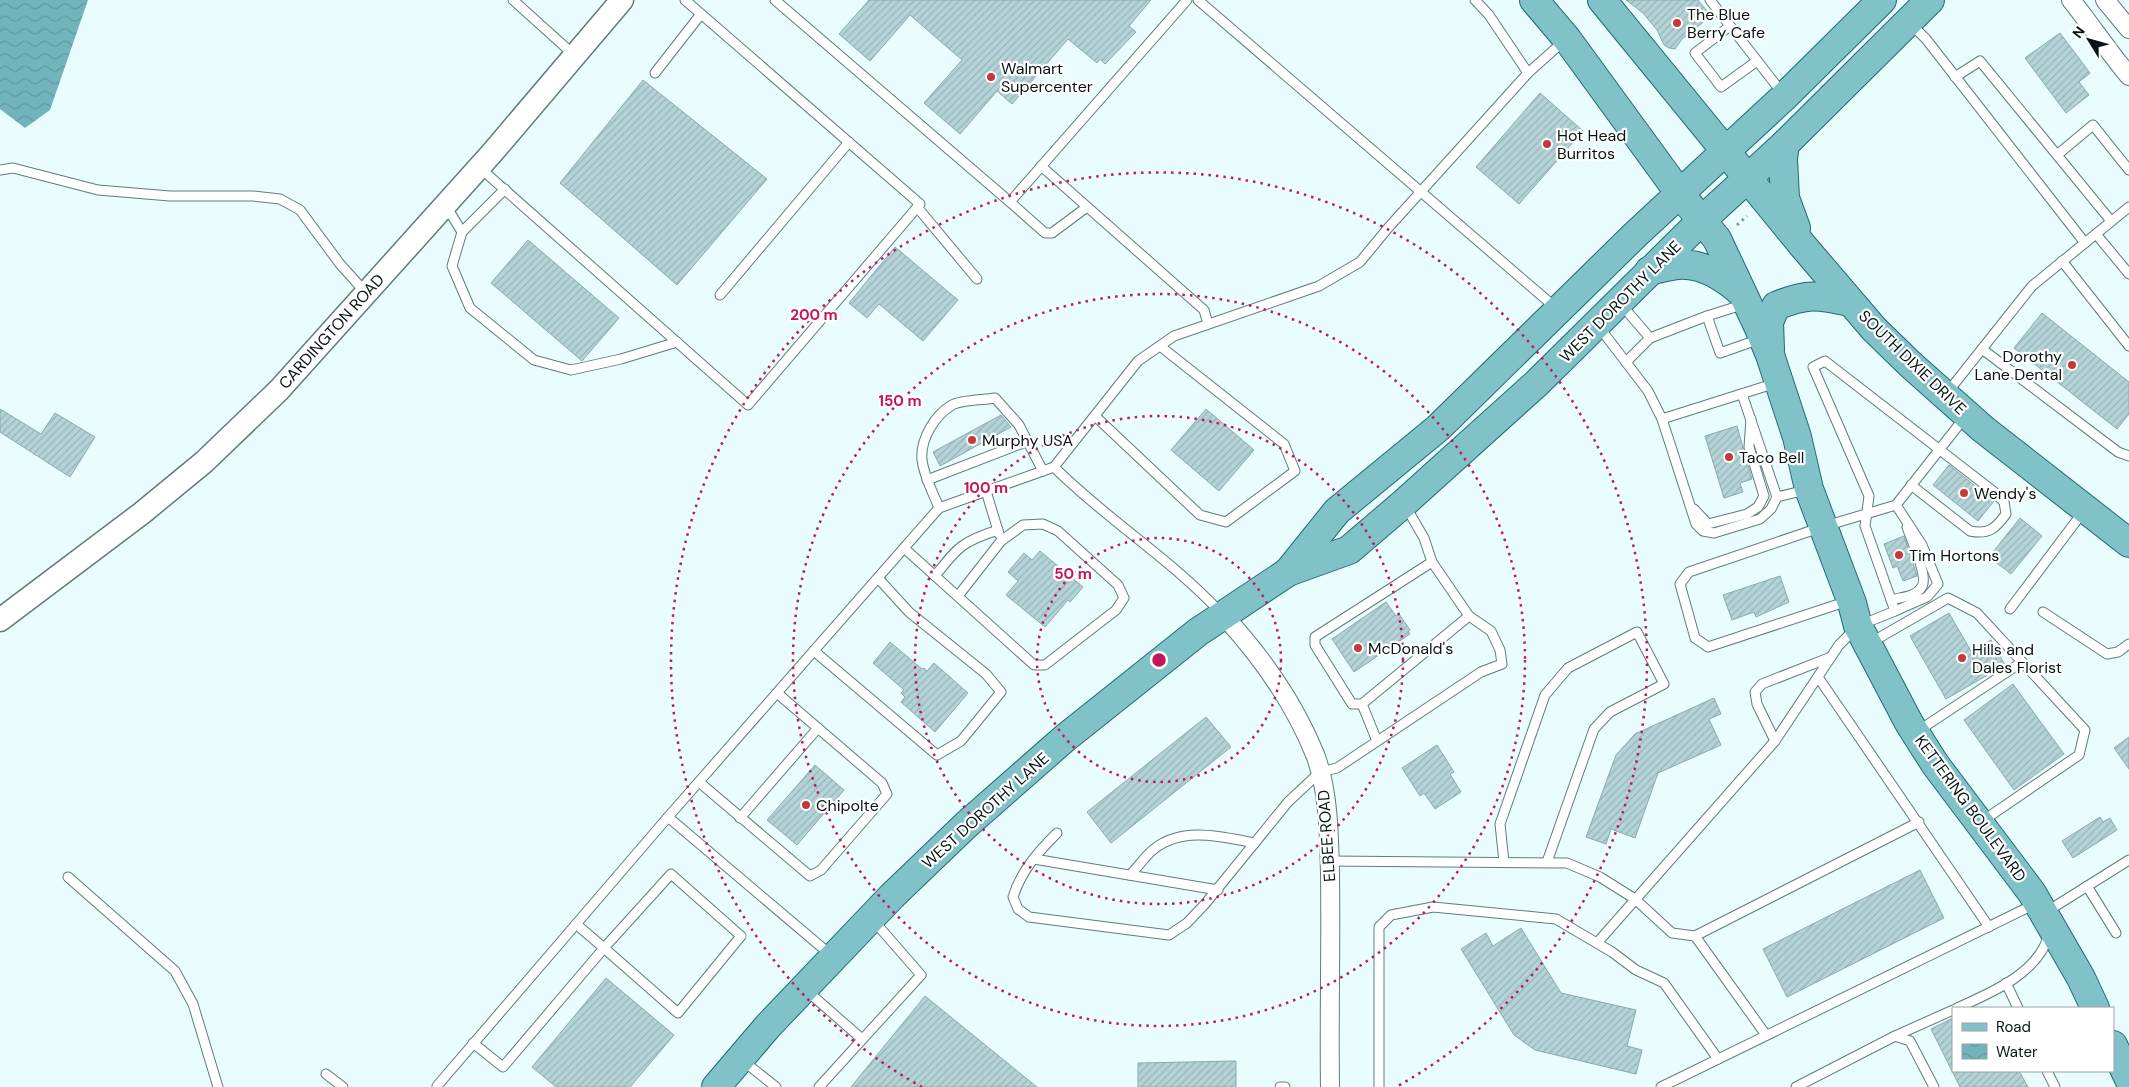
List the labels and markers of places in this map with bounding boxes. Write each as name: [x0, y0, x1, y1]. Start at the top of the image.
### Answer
place label: The Blue Berry Cafe: [1687, 4, 1765, 43]
marker: The Blue Berry Cafe: [1671, 17, 1683, 29]
place label: Walmart Supercenter: [1001, 58, 1093, 97]
marker: Walmart Supercenter: [985, 71, 997, 83]
place label: Hot Head Burritos: [1557, 125, 1626, 164]
marker: Hot Head Burritos: [1541, 138, 1553, 150]
place label: Dorothy Lane Dental: [1975, 346, 2062, 385]
marker: Dorothy Lane Dental: [2066, 359, 2078, 371]
place label: Murphy USA: [982, 430, 1073, 451]
marker: Murphy USA: [966, 434, 978, 446]
place label: Taco Bell: [1739, 447, 1804, 468]
marker: Taco Bell: [1723, 451, 1735, 463]
place label: Wendy's: [1974, 483, 2036, 504]
marker: Wendy's: [1958, 487, 1970, 499]
place label: Tim Hortons: [1909, 545, 1999, 566]
marker: Tim Hortons: [1893, 549, 1905, 561]
place label: McDonald's: [1368, 638, 1453, 659]
place label: Hills and Dales Florist: [1972, 639, 2062, 678]
marker: McDonald's: [1352, 642, 1364, 654]
centre of rings: [1150, 651, 1168, 669]
marker: Hills and Dales Florist: [1956, 652, 1968, 664]
place label: Chipolte: [816, 795, 879, 816]
marker: Chipolte: [800, 799, 812, 811]

